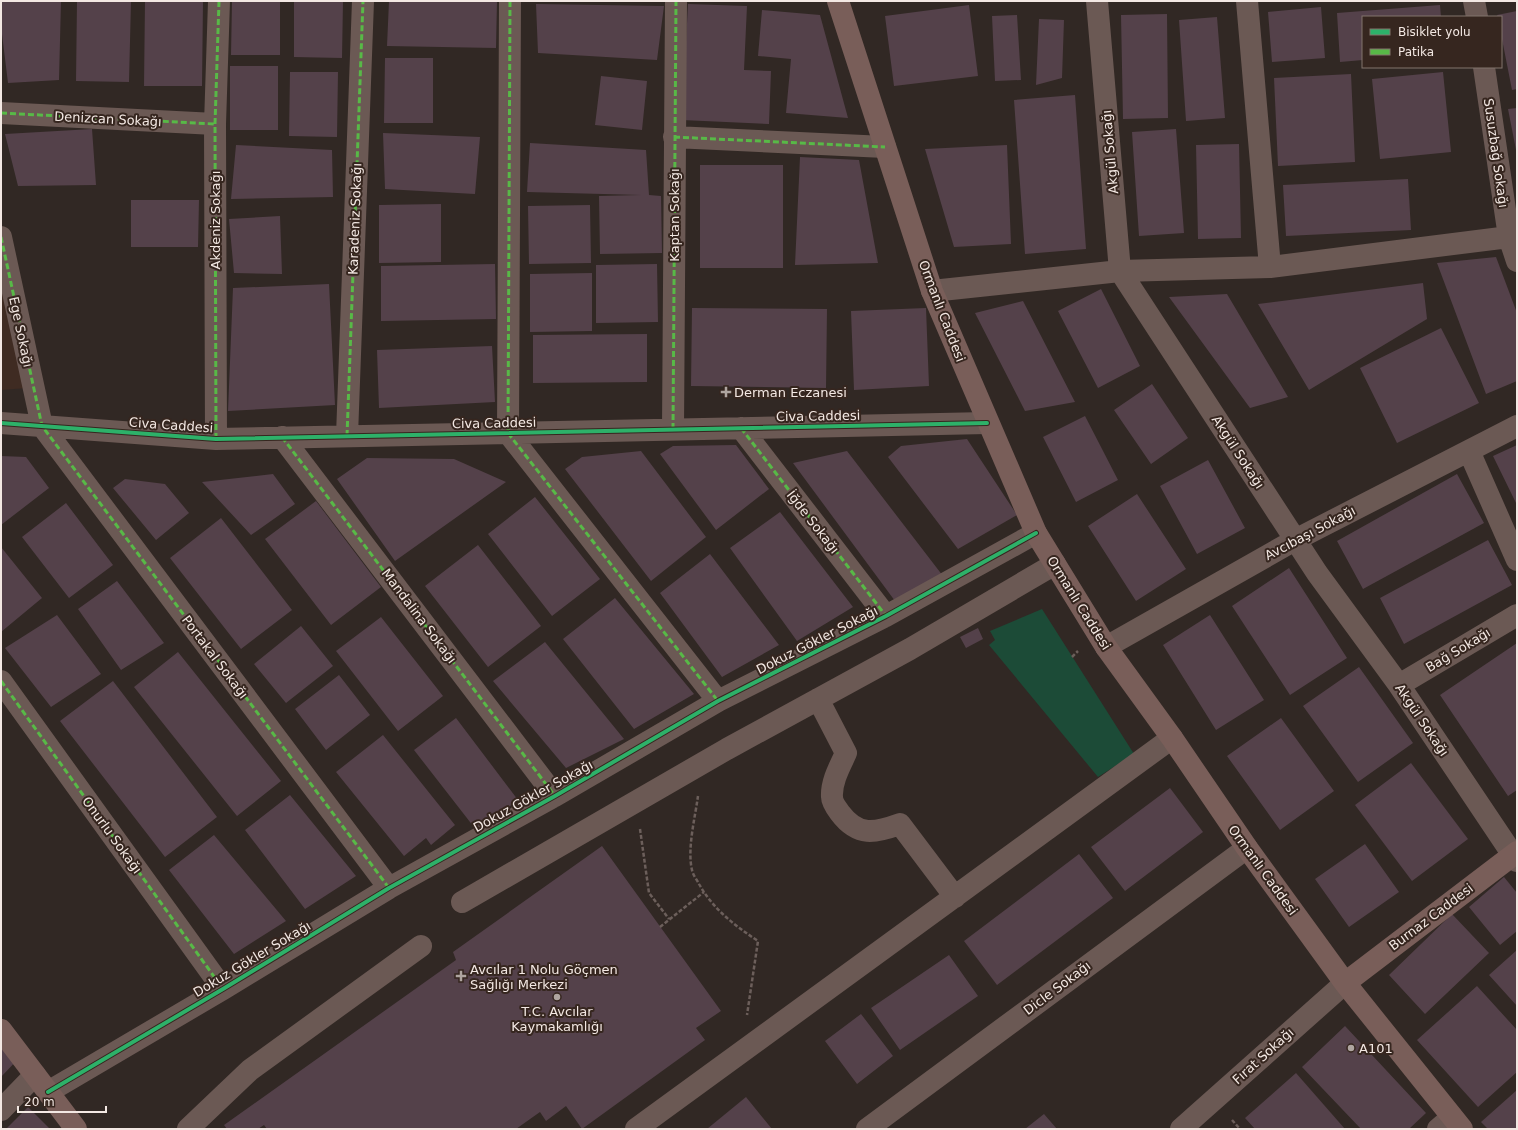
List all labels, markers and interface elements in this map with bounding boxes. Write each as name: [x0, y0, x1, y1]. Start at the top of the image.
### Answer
legend: [1362, 16, 1502, 68]
text: Bisiklet yolu: [1398, 25, 1471, 39]
text: Patika: [1398, 45, 1434, 59]
street label: Susuzbağ Sokağı: [1481, 97, 1511, 209]
street label: Denizcan Sokağı: [54, 109, 162, 129]
street label: Akgül Sokağı: [1099, 110, 1121, 194]
street label: Karadeniz Sokağı: [346, 163, 364, 275]
street label: Kaptan Sokağı: [667, 168, 682, 262]
street label: Akdeniz Sokağı: [208, 171, 223, 269]
street label: Ormanlı Caddesi: [916, 258, 968, 364]
street label: Ege Sokağı: [6, 295, 36, 369]
place label: Derman Eczanesi: [734, 385, 847, 400]
marker: Derman Eczanesi: [721, 387, 731, 397]
street label: Civa Caddesi: [776, 408, 860, 424]
street label: Akgül Sokağı: [1209, 413, 1267, 491]
street label: Civa Caddesi: [128, 415, 214, 435]
street label: Civa Caddesi: [452, 415, 536, 431]
street label: İğde Sokağı: [784, 488, 842, 556]
street label: Avcıbaşı Sokağı: [1262, 503, 1358, 563]
street label: Ormanlı Caddesi: [1044, 553, 1114, 653]
street label: Mandalina Sokağı: [379, 566, 459, 666]
street label: Dokuz Gökler Sokağı: [754, 603, 880, 677]
street label: Portakal Sokağı: [179, 613, 251, 701]
street label: Bağ Sokağı: [1423, 625, 1493, 675]
street label: Akgül Sokağı: [1392, 681, 1452, 759]
street label: Dokuz Gökler Sokağı: [471, 757, 595, 835]
street label: Onurlu Sokağı: [79, 794, 145, 876]
street label: Ormanlı Caddesi: [1225, 822, 1301, 918]
street label: Burnaz Caddesi: [1386, 881, 1476, 953]
street label: Dokuz Gökler Sokağı: [191, 918, 313, 1000]
street label: Dicle Sokağı: [1021, 958, 1093, 1018]
place label: Avcılar 1 Nolu Göçmen Sağlığı Merkezi: [470, 962, 618, 992]
marker: Avcılar 1 Nolu Göçmen Sağlığı Merkezi: [455, 970, 467, 982]
marker: T.C. Avcılar Kaymakamlığı: [552, 992, 562, 1002]
place label: T.C. Avcılar Kaymakamlığı: [511, 1004, 603, 1034]
street label: Fırat Sokağı: [1229, 1025, 1297, 1087]
place label: A101: [1359, 1041, 1393, 1056]
marker: A101: [1346, 1043, 1356, 1053]
scale bar: [18, 1088, 106, 1114]
text: 20 m: [24, 1095, 55, 1109]

